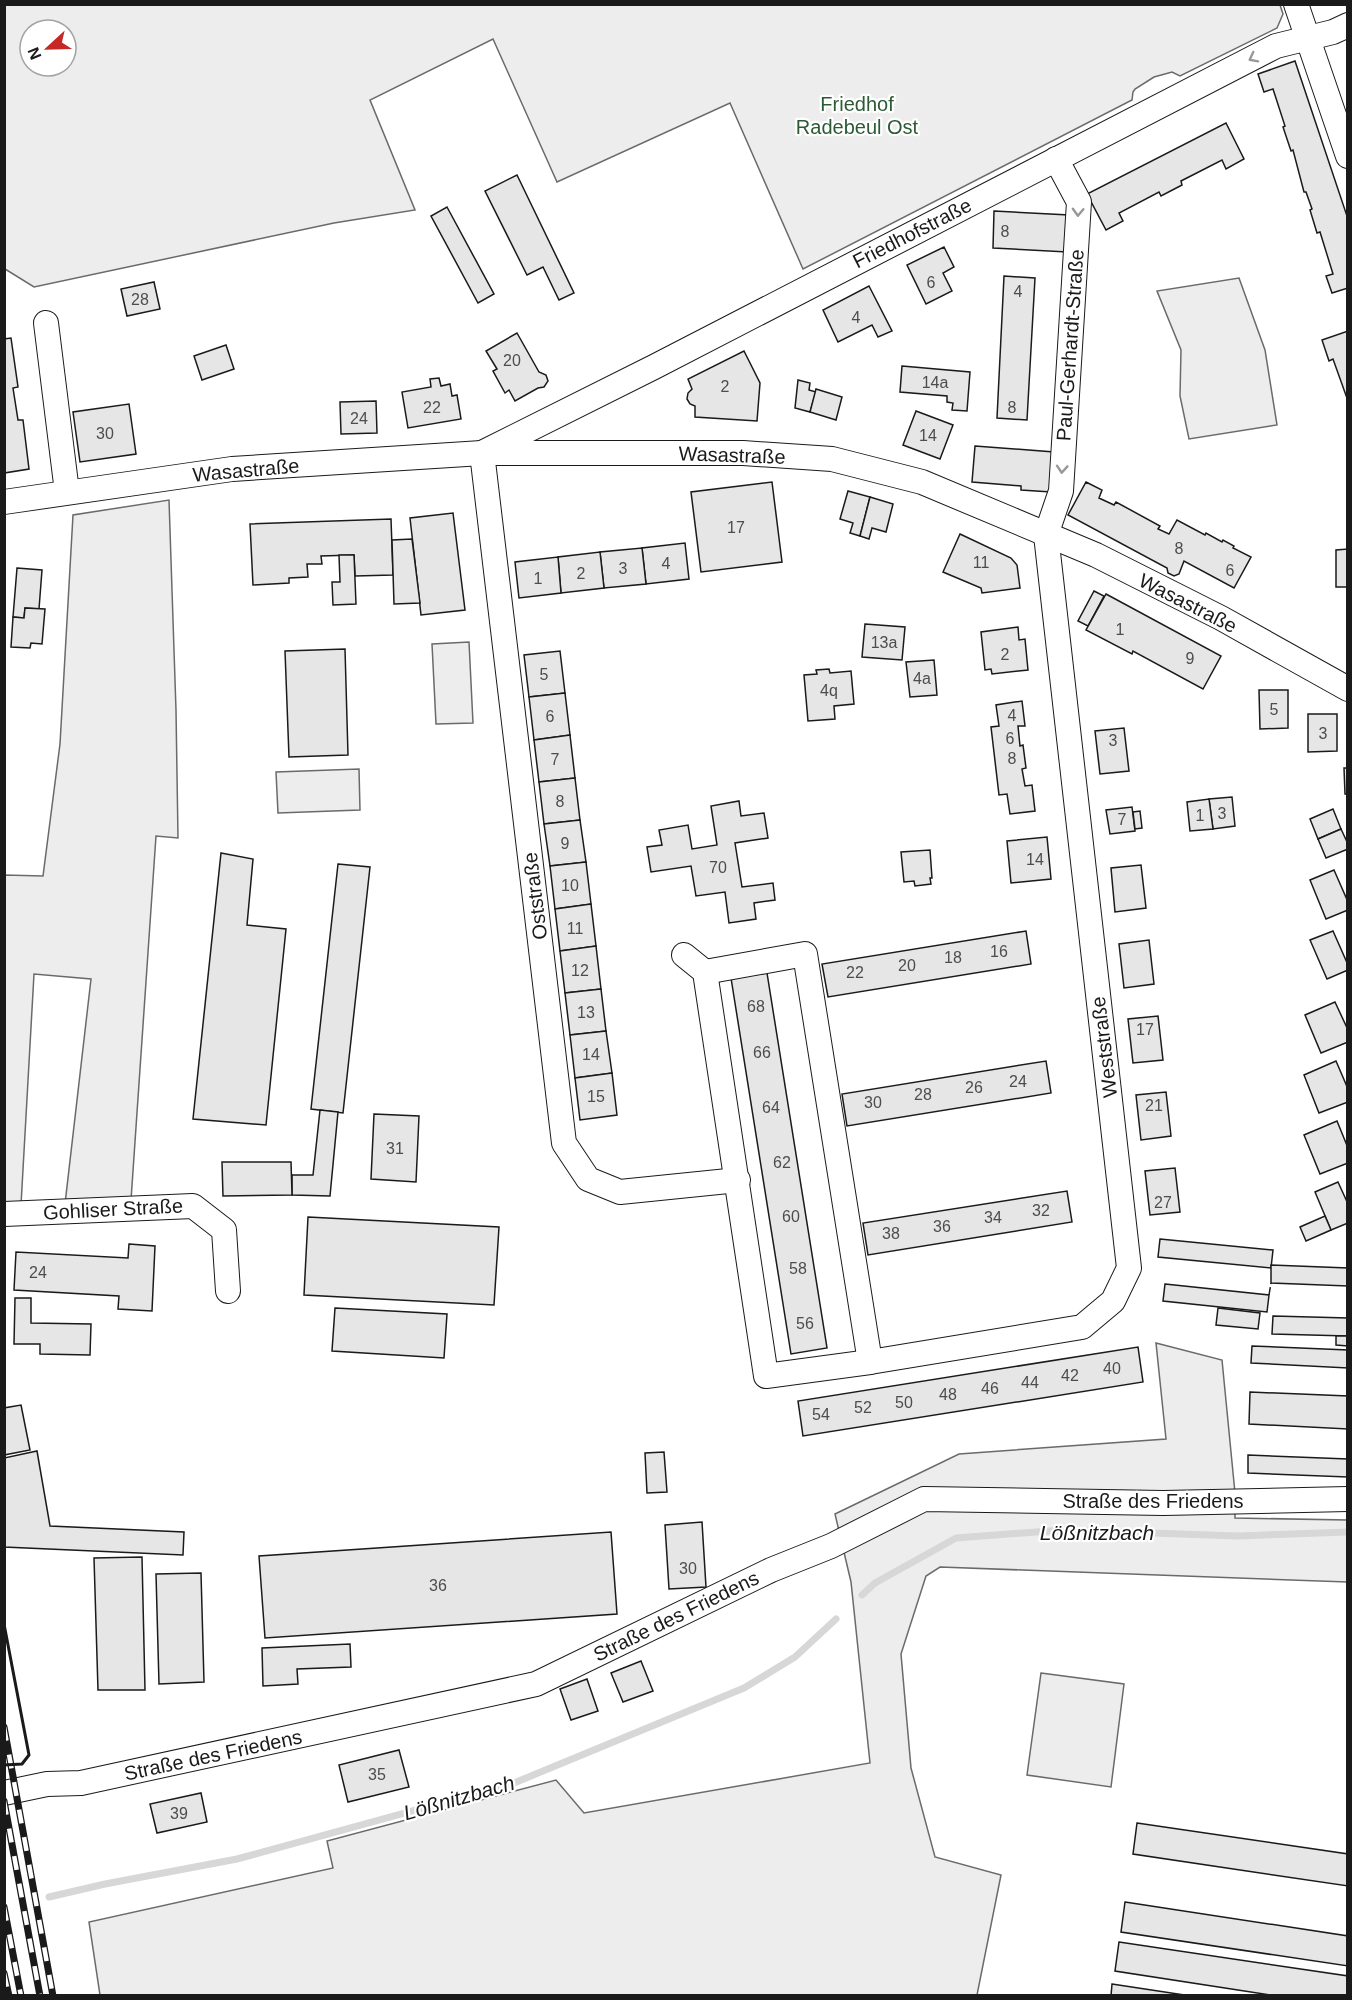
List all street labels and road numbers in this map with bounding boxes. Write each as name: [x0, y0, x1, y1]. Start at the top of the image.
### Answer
street label: Friedhofstraße: [849, 194, 975, 272]
street label: Paul-Gerhardt-Straße: [1052, 248, 1088, 442]
street label: Wasastraße: [678, 442, 786, 468]
street label: Wasastraße: [192, 454, 300, 486]
street label: Wasastraße: [1135, 569, 1241, 637]
street label: Oststraße: [519, 851, 551, 941]
street label: Weststraße: [1087, 995, 1121, 1099]
street label: Gohliser Straße: [42, 1194, 184, 1224]
street label: Straße des Friedens: [1062, 1490, 1244, 1512]
street label: Straße des Friedens: [590, 1566, 762, 1666]
street label: Straße des Friedens: [122, 1725, 304, 1785]

